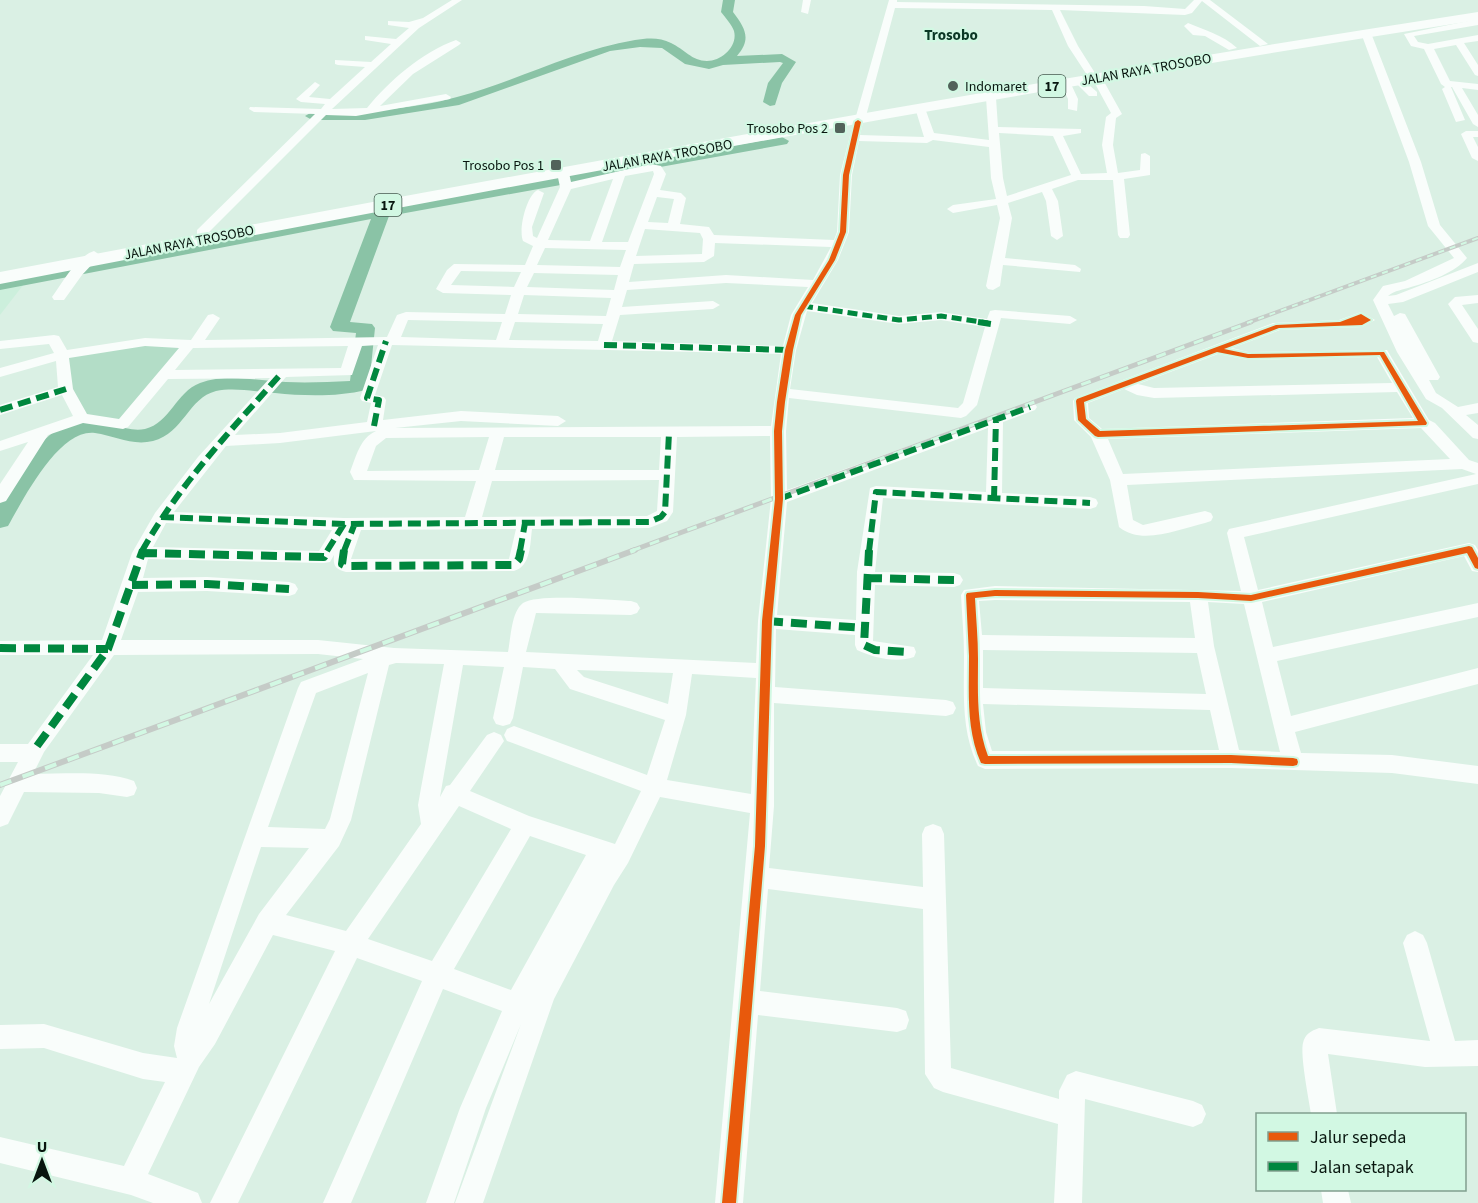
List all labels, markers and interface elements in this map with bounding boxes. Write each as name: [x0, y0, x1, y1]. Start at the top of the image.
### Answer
district label: Trosobo: [924, 25, 978, 46]
street label: JALAN RAYA TROSOBO: [1080, 49, 1213, 91]
road number: 17: [1038, 75, 1066, 97]
place label: Indomaret: [965, 77, 1027, 97]
marker: Indomaret: [946, 79, 960, 93]
place label: Trosobo Pos 2: [747, 119, 828, 139]
marker: Trosobo Pos 2: [833, 121, 847, 135]
street label: JALAN RAYA TROSOBO: [601, 135, 734, 177]
place label: Trosobo Pos 1: [463, 156, 544, 176]
marker: Trosobo Pos 1: [549, 158, 563, 172]
road number: 17: [374, 194, 402, 216]
street label: JALAN RAYA TROSOBO: [123, 221, 256, 265]
legend: [1256, 1113, 1466, 1191]
text: Jalur sepeda: [1310, 1125, 1406, 1150]
north arrow: [12, 1131, 72, 1191]
text: U: [37, 1136, 47, 1158]
text: Jalan setapak: [1310, 1155, 1414, 1180]

